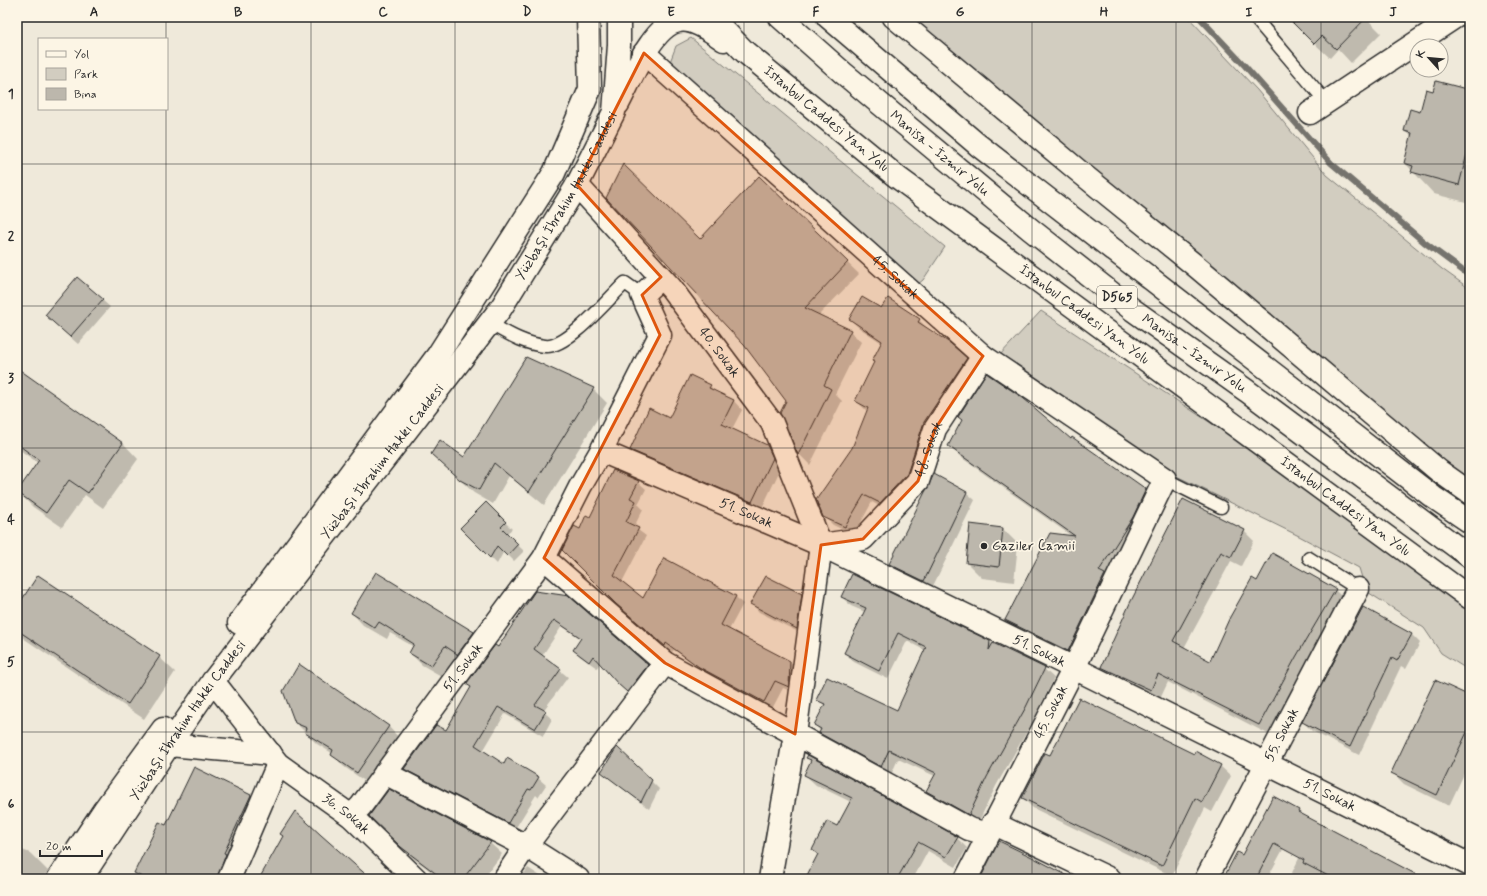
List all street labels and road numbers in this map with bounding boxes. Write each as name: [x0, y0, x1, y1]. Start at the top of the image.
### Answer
street label: İstanbul Caddesi Yan Yolu: [760, 62, 893, 176]
street label: Manisa - İzmir Yolu: [886, 107, 993, 201]
street label: Yüzbaşı İbrahim Hakkı Caddesi: [511, 109, 622, 284]
street label: 45. Sokak: [868, 252, 923, 304]
street label: İstanbul Caddesi Yan Yolu: [1016, 261, 1153, 369]
road number: D565: [1097, 286, 1137, 308]
street label: Manisa - İzmir Yolu: [1138, 310, 1251, 397]
street label: 40. Sokak: [695, 324, 744, 381]
street label: Yüzbaşı İbrahim Hakkı Caddesi: [317, 380, 448, 543]
street label: 48. Sokak: [911, 417, 947, 479]
street label: İstanbul Caddesi Yan Yolu: [1277, 453, 1414, 560]
street label: 51. Sokak: [717, 494, 776, 532]
street label: 51. Sokak: [1010, 631, 1069, 672]
street label: Yüzbaşı İbrahim Hakkı Caddesi: [126, 637, 250, 804]
street label: 51. Sokak: [439, 640, 487, 696]
street label: 45. Sokak: [1030, 682, 1072, 742]
street label: 55. Sokak: [1260, 705, 1303, 765]
street label: 51. Sokak: [1300, 774, 1359, 816]
street label: 36. Sokak: [319, 789, 374, 839]

